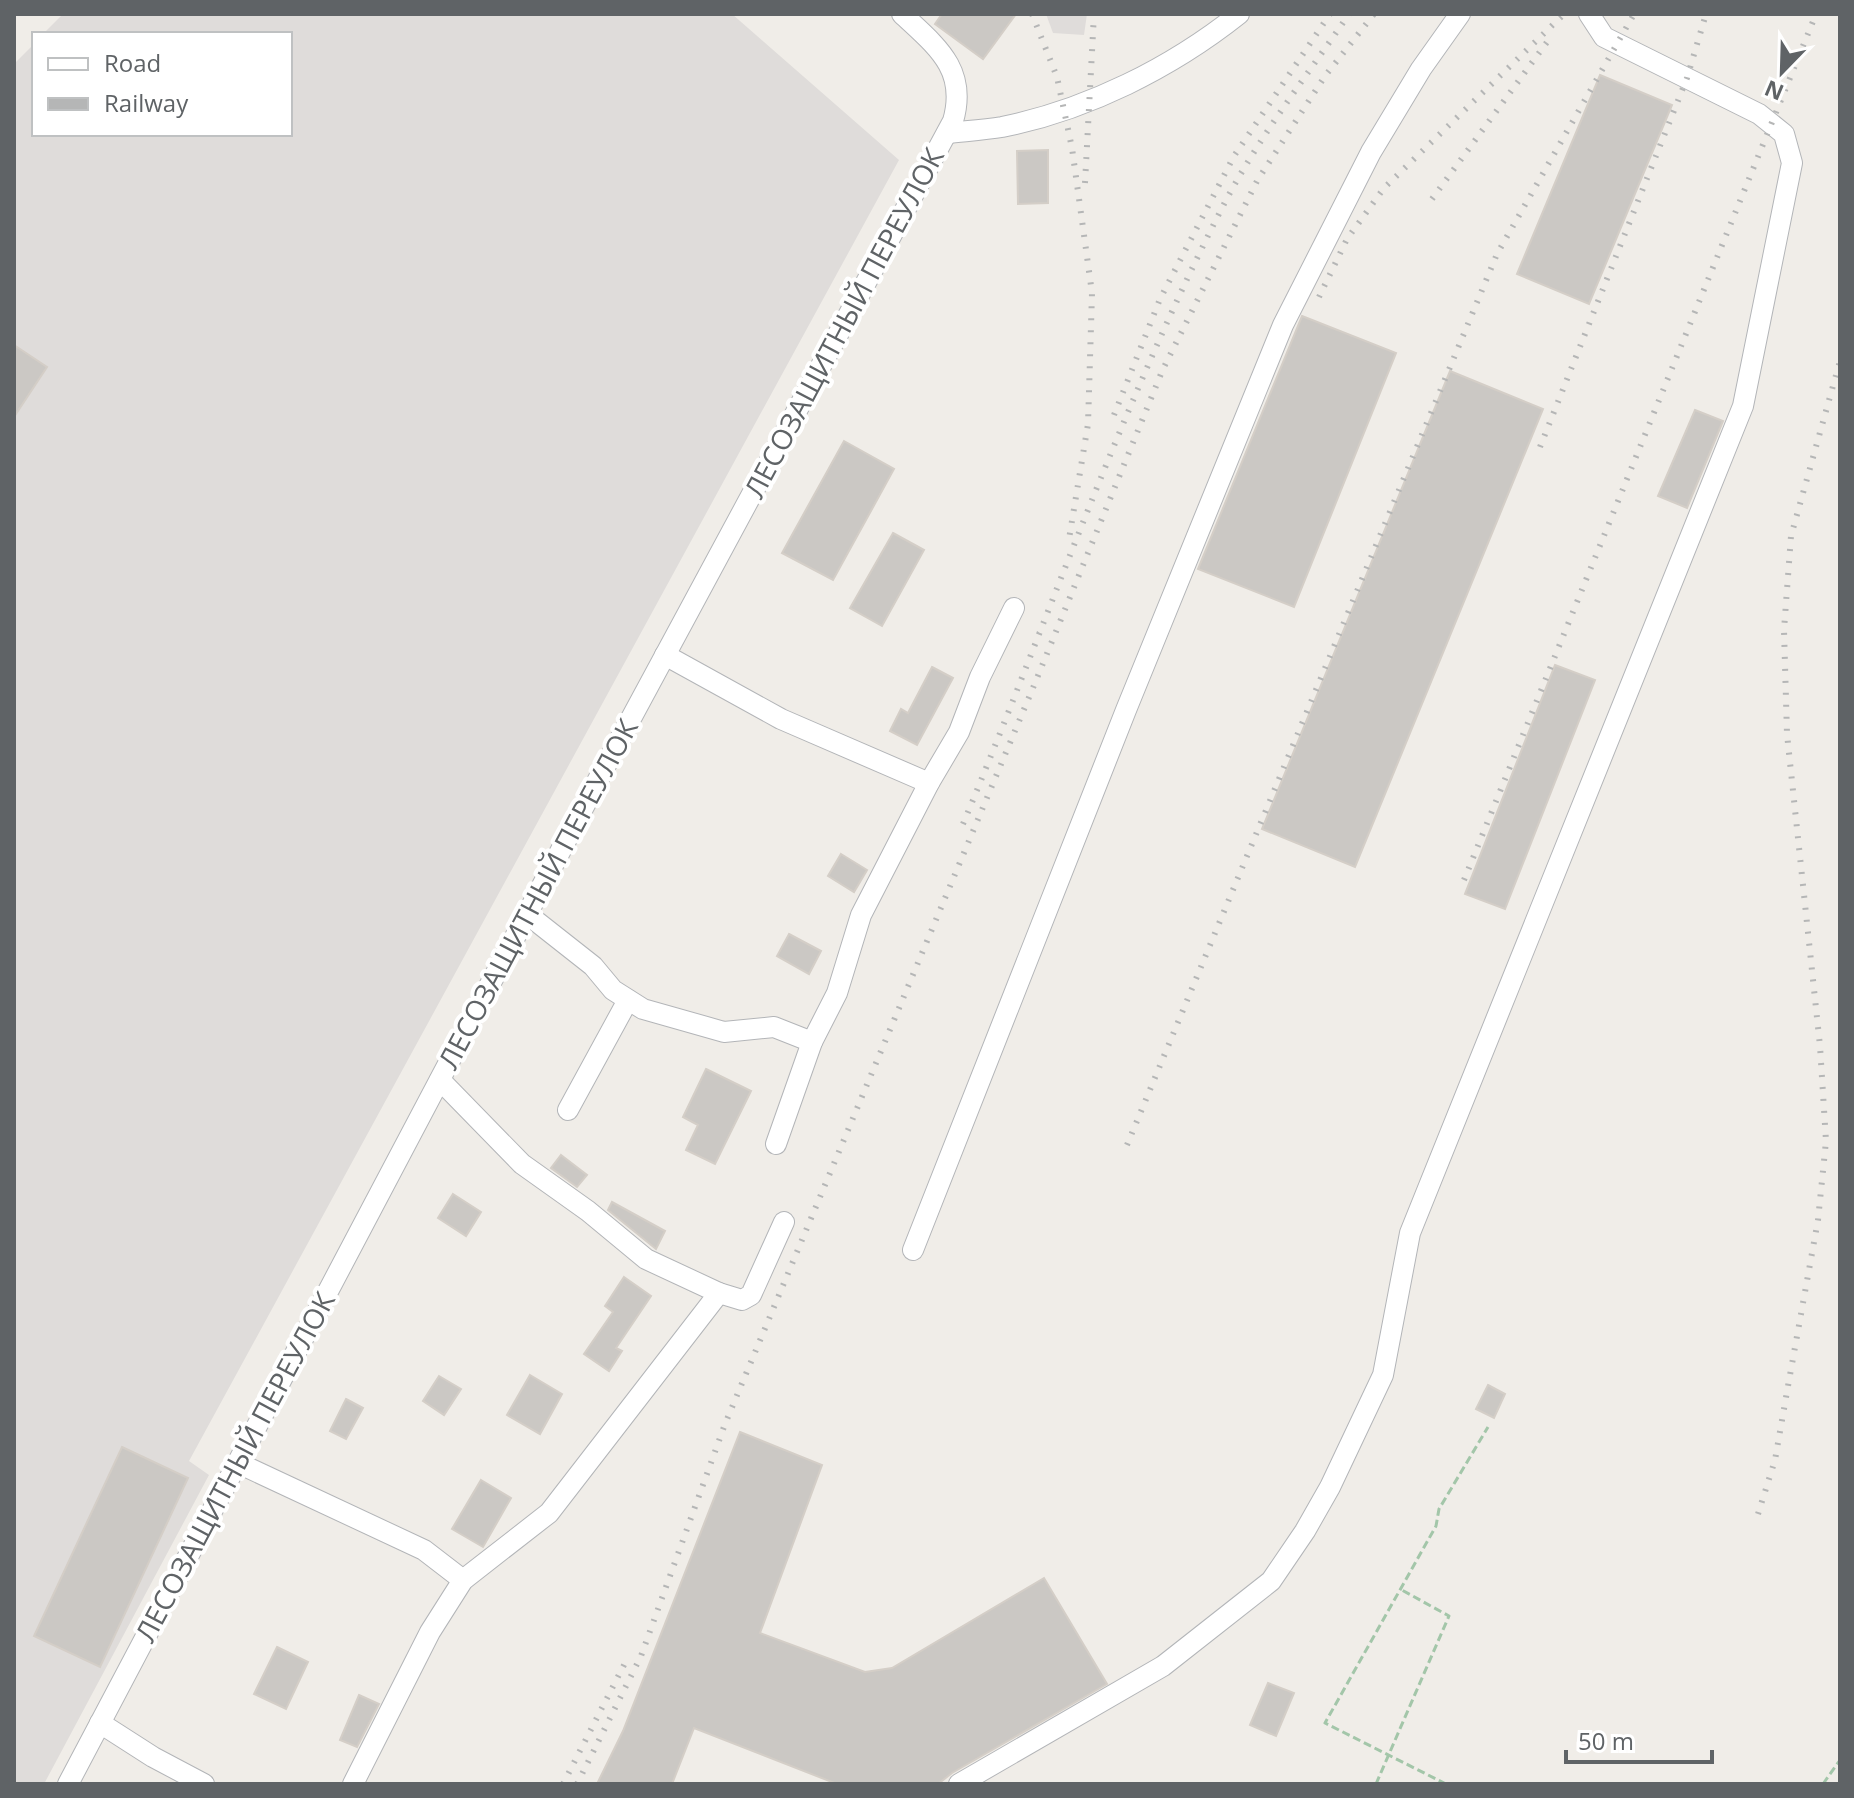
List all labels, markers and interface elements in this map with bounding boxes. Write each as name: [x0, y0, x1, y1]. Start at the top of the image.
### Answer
legend: [32, 32, 292, 136]
north arrow: [1742, 32, 1822, 112]
text: Road: [104, 46, 161, 79]
text: N: [1760, 74, 1788, 109]
text: Railway: [104, 86, 189, 119]
street label: ЛЕСОЗАЩИТНЫЙ ПЕРЕУЛОК: [734, 140, 952, 504]
street label: ЛЕСОЗАЩИТНЫЙ ПЕРЕУЛОК: [428, 711, 646, 1075]
street label: ЛЕСОЗАЩИТНЫЙ ПЕРЕУЛОК: [125, 1284, 343, 1648]
scale bar: [1566, 1714, 1712, 1764]
text: 50 m: [1578, 1724, 1634, 1757]

